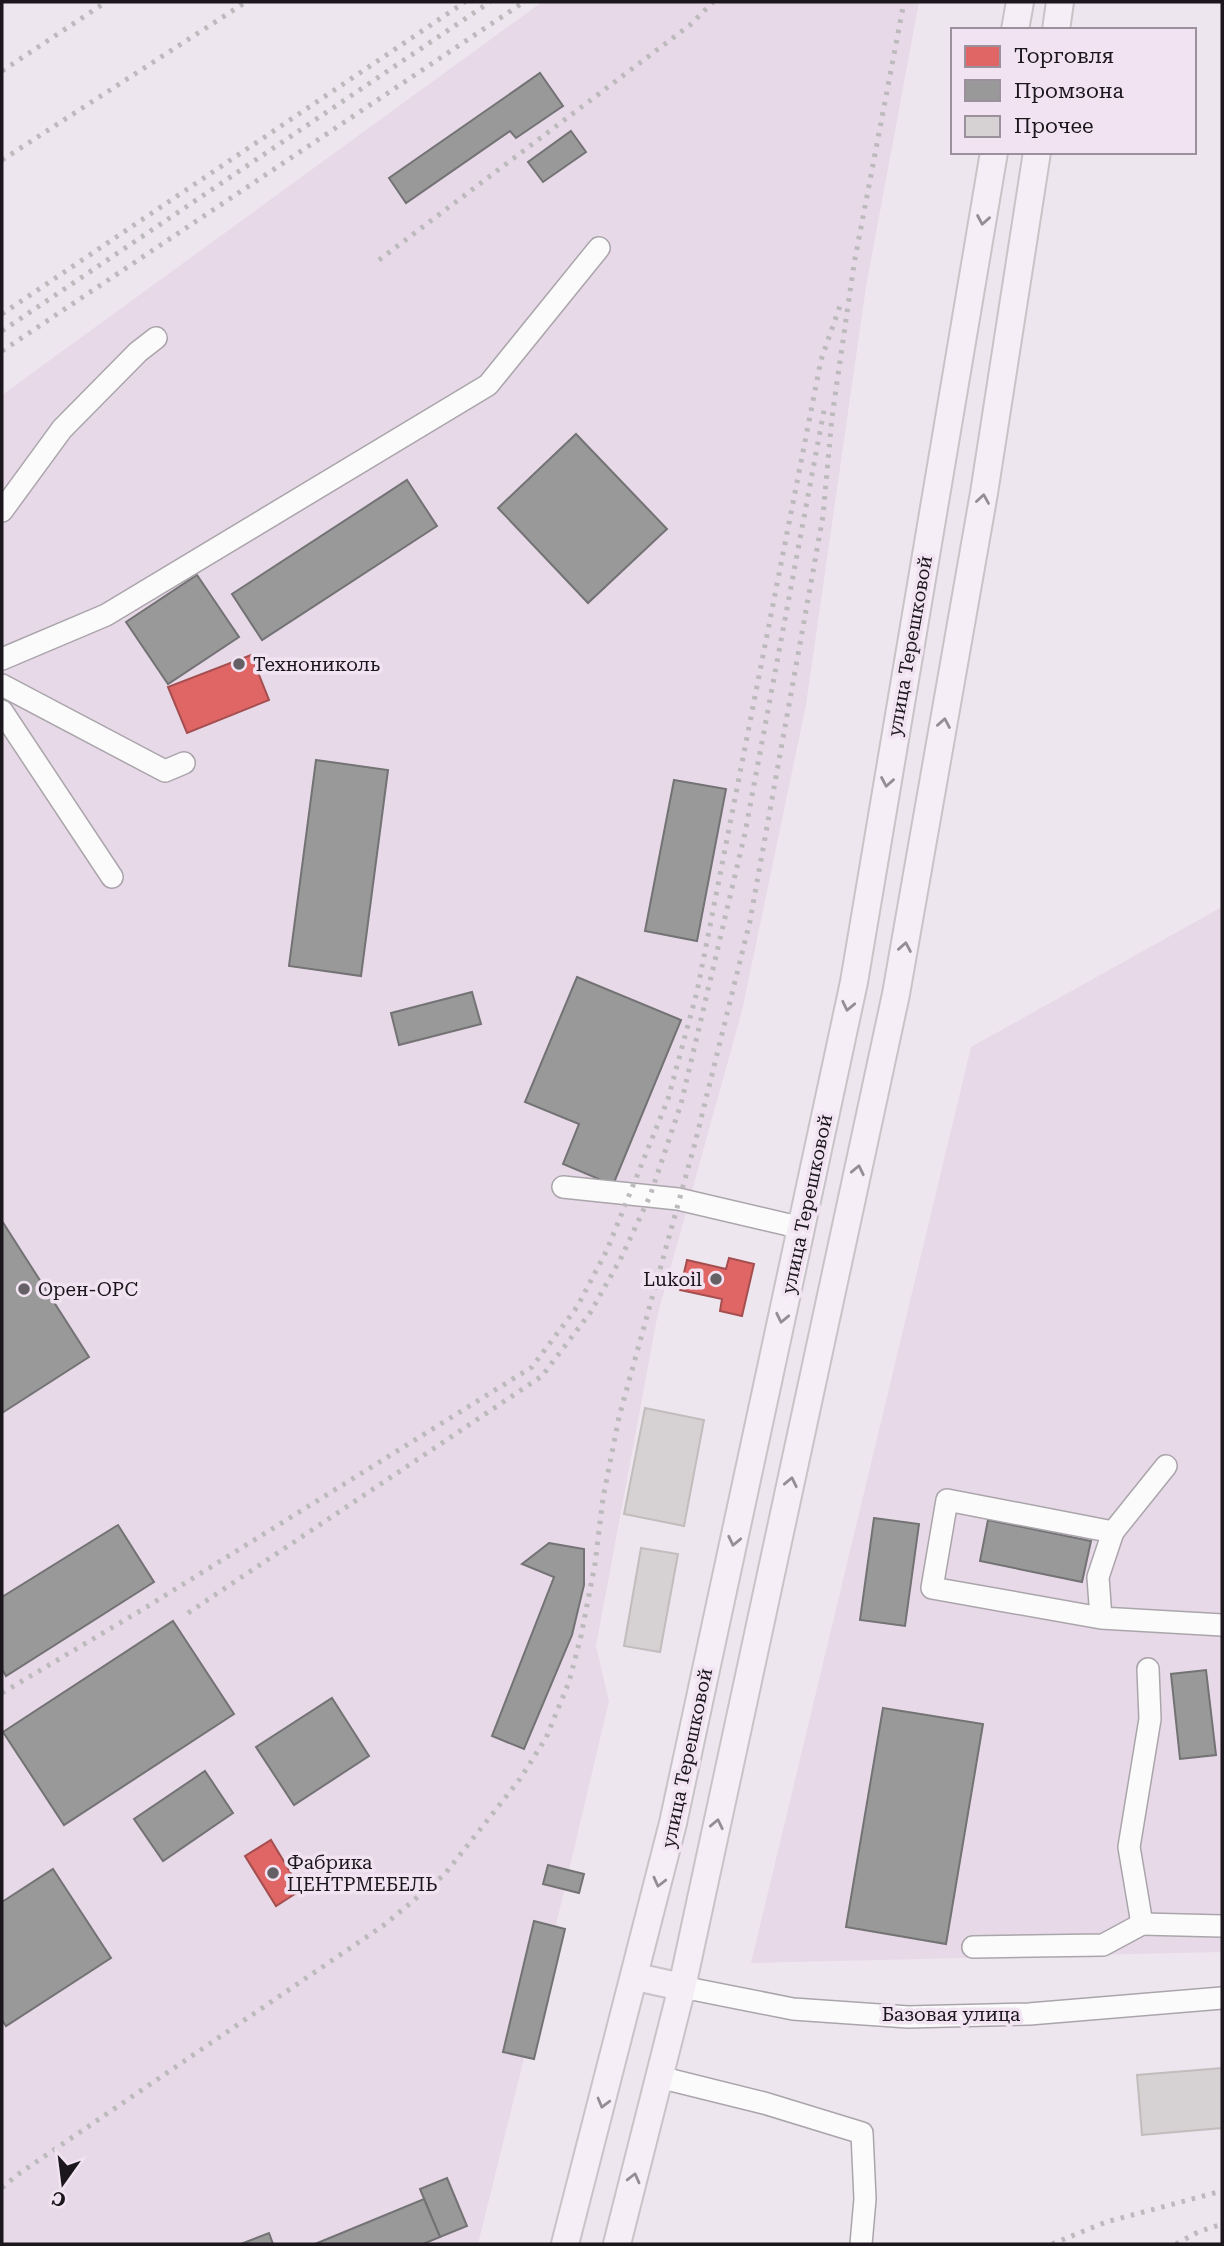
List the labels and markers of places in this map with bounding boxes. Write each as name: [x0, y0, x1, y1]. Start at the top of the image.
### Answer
place label: Технониколь: [253, 653, 380, 676]
marker: Технониколь: [231, 656, 247, 672]
place label: Lukoil: [643, 1268, 702, 1291]
marker: Lukoil: [708, 1271, 724, 1287]
place label: Орен-ОРС: [38, 1278, 138, 1301]
marker: Орен-ОРС: [16, 1281, 32, 1297]
place label: Фабрика ЦЕНТРМЕБЕЛЬ: [287, 1851, 437, 1896]
marker: Фабрика ЦЕНТРМЕБЕЛЬ: [265, 1865, 281, 1881]

